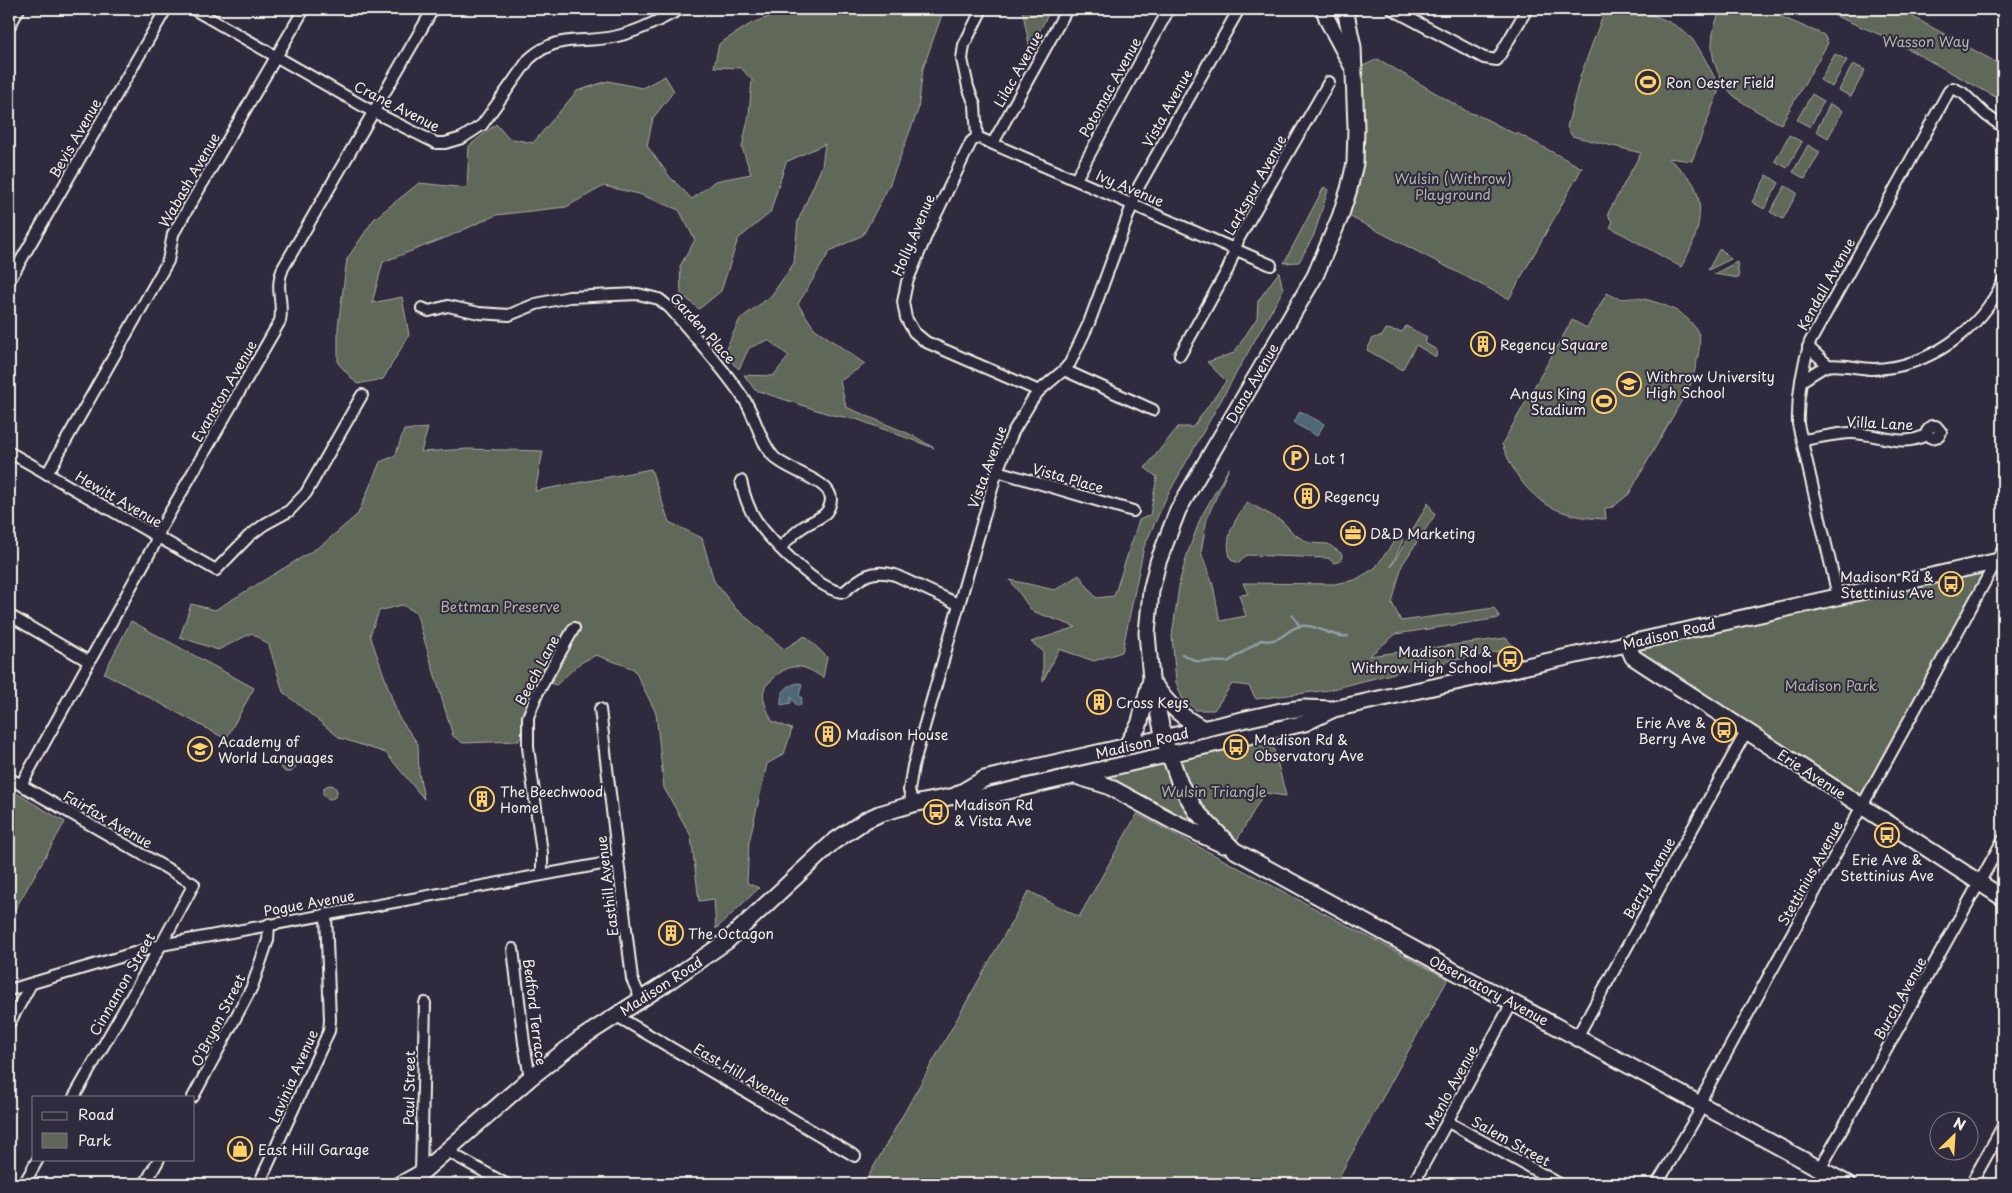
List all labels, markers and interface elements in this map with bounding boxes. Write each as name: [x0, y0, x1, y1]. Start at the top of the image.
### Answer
street label: Lilac Avenue: [988, 27, 1048, 111]
park label: Wasson Way: [1883, 31, 1969, 52]
street label: Potomac Avenue: [1074, 33, 1146, 141]
street label: Vista Avenue: [1137, 65, 1197, 151]
sports icon: Ron Oester Field: [1635, 69, 1661, 95]
place label: Ron Oester Field: [1666, 72, 1774, 93]
street label: Crane Avenue: [350, 75, 444, 137]
street label: Bevis Avenue: [44, 94, 106, 182]
street label: Wabash Avenue: [153, 128, 225, 231]
street label: Larkspur Avenue: [1219, 131, 1292, 239]
street label: Ivy Avenue: [1093, 164, 1168, 212]
park label: Wulsin (Withrow) Playground: [1394, 168, 1512, 205]
street label: Holly Avenue: [886, 190, 940, 279]
street label: Kendall Avenue: [1792, 234, 1860, 334]
street label: Garden Place: [665, 288, 741, 368]
building icon: Regency Square: [1470, 331, 1496, 357]
place label: Regency Square: [1500, 334, 1608, 355]
street label: Evanston Avenue: [186, 336, 262, 446]
street label: Dana Avenue: [1221, 339, 1284, 427]
place label: Withrow University High School: [1646, 366, 1775, 403]
school or university icon: Withrow University High School: [1616, 371, 1642, 397]
place label: Angus King Stadium: [1510, 383, 1586, 420]
sports icon: Angus King Stadium: [1591, 388, 1617, 414]
street label: Villa Lane: [1846, 411, 1914, 435]
street label: Vista Avenue: [962, 423, 1012, 511]
parking icon: Lot 1: [1283, 445, 1309, 471]
place label: Lot 1: [1314, 448, 1345, 469]
street label: Vista Place: [1030, 458, 1106, 498]
street label: Hewitt Avenue: [72, 466, 167, 533]
building icon: Regency: [1294, 483, 1320, 509]
place label: Regency: [1324, 486, 1380, 507]
office icon: D&D Marketing: [1340, 520, 1366, 546]
place label: D&D Marketing: [1370, 523, 1475, 544]
place label: Madison Rd & Stettinius Ave: [1840, 566, 1934, 603]
bus stop icon: Madison Rd & Stettinius Ave: [1938, 571, 1964, 597]
park label: Bettman Preserve: [440, 596, 560, 617]
street label: Madison Road: [1620, 613, 1718, 655]
street label: Beech Lane: [510, 631, 564, 709]
place label: Madison Rd & Withrow High School: [1351, 641, 1492, 678]
bus stop icon: Madison Rd & Withrow High School: [1497, 646, 1523, 672]
park label: Madison Park: [1785, 675, 1878, 696]
building icon: Cross Keys: [1086, 689, 1112, 715]
place label: Cross Keys: [1116, 692, 1189, 713]
place label: Erie Ave & Berry Ave: [1636, 712, 1706, 749]
bus stop icon: Erie Ave & Berry Ave: [1711, 717, 1737, 743]
building icon: Madison House: [815, 721, 841, 747]
street label: Madison Road: [1093, 722, 1191, 764]
place label: Madison House: [846, 724, 949, 745]
place label: Madison Rd & Observatory Ave: [1254, 729, 1364, 766]
place label: Academy of World Languages: [218, 731, 333, 768]
bus stop icon: Madison Rd & Observatory Ave: [1223, 734, 1249, 760]
school or university icon: Academy of World Languages: [187, 736, 213, 762]
street label: Erie Avenue: [1774, 744, 1851, 804]
place label: The Beechwood Home: [500, 781, 603, 818]
park label: Wulsin Triangle: [1161, 781, 1267, 802]
street label: Fairfax Avenue: [59, 785, 157, 853]
building icon: The Beechwood Home: [469, 786, 495, 812]
place label: Madison Rd & Vista Ave: [954, 794, 1034, 831]
bus stop icon: Madison Rd & Vista Ave: [923, 799, 949, 825]
street label: Stettinius Avenue: [1772, 816, 1848, 930]
bus stop icon: Erie Ave & Stettinius Ave: [1874, 822, 1900, 848]
street label: Berry Avenue: [1618, 833, 1680, 923]
street label: Easthill Avenue: [590, 834, 624, 937]
place label: Erie Ave & Stettinius Ave: [1840, 849, 1934, 886]
street label: Pogue Avenue: [262, 885, 357, 921]
building icon: The Octagon: [658, 920, 684, 946]
place label: The Octagon: [688, 923, 774, 944]
street label: Cinnamon Street: [84, 928, 160, 1039]
street label: Observatory Avenue: [1425, 950, 1553, 1031]
street label: Madison Road: [616, 951, 706, 1021]
street label: Burch Avenue: [1869, 953, 1932, 1043]
street label: Bedford Terrace: [518, 957, 552, 1067]
street label: O’Bryon Street: [186, 970, 250, 1070]
street label: Lavinia Avenue: [263, 1026, 323, 1126]
street label: East Hill Avenue: [690, 1038, 795, 1110]
street label: Menlo Avenue: [1419, 1041, 1483, 1133]
street label: Paul Street: [398, 1050, 420, 1125]
legend: [32, 1096, 195, 1160]
text: Road: [78, 1102, 114, 1125]
north arrow: [1930, 1110, 1980, 1160]
street label: Salem Street: [1468, 1111, 1554, 1171]
text: N: [1950, 1112, 1969, 1136]
text: Park: [78, 1128, 112, 1151]
shop icon: East Hill Garage: [227, 1136, 253, 1162]
place label: East Hill Garage: [258, 1139, 369, 1160]

